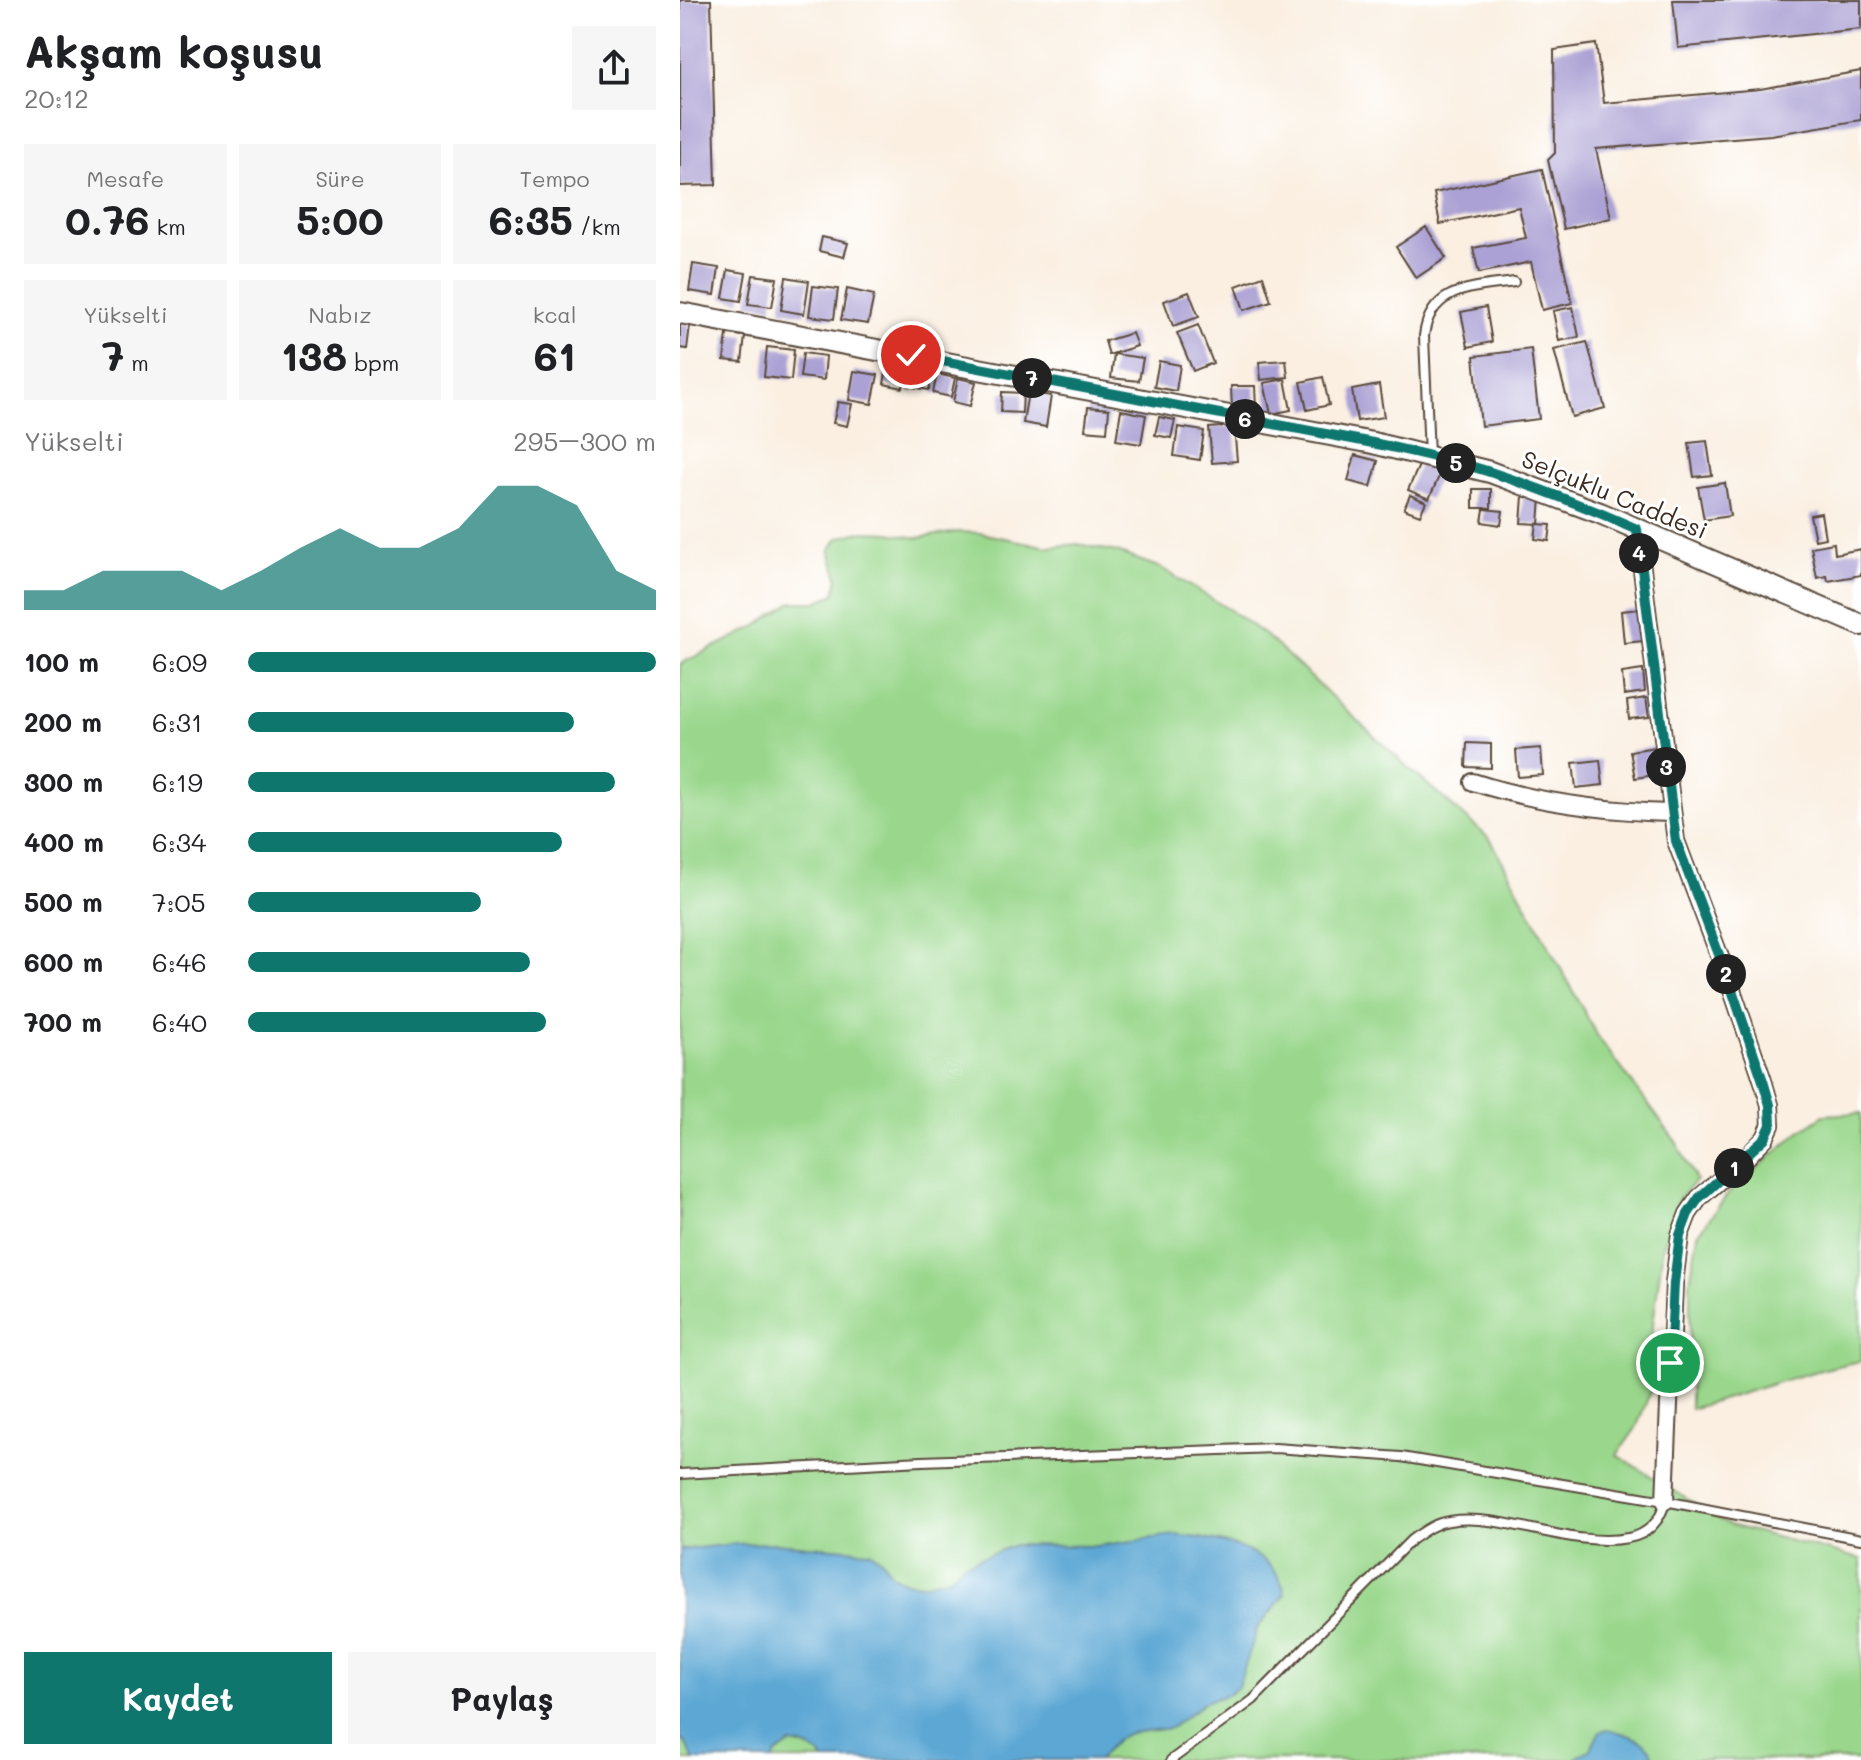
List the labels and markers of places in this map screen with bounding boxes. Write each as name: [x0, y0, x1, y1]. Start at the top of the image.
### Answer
pin: [877, 321, 945, 389]
pin: 7: [1012, 358, 1052, 398]
pin: 6: [1225, 399, 1265, 439]
pin: 5: [1436, 443, 1476, 483]
pin: 4: [1619, 533, 1659, 573]
pin: 3: [1646, 747, 1686, 787]
pin: 2: [1706, 954, 1746, 994]
pin: 1: [1714, 1148, 1754, 1188]
pin: [1636, 1329, 1704, 1397]

